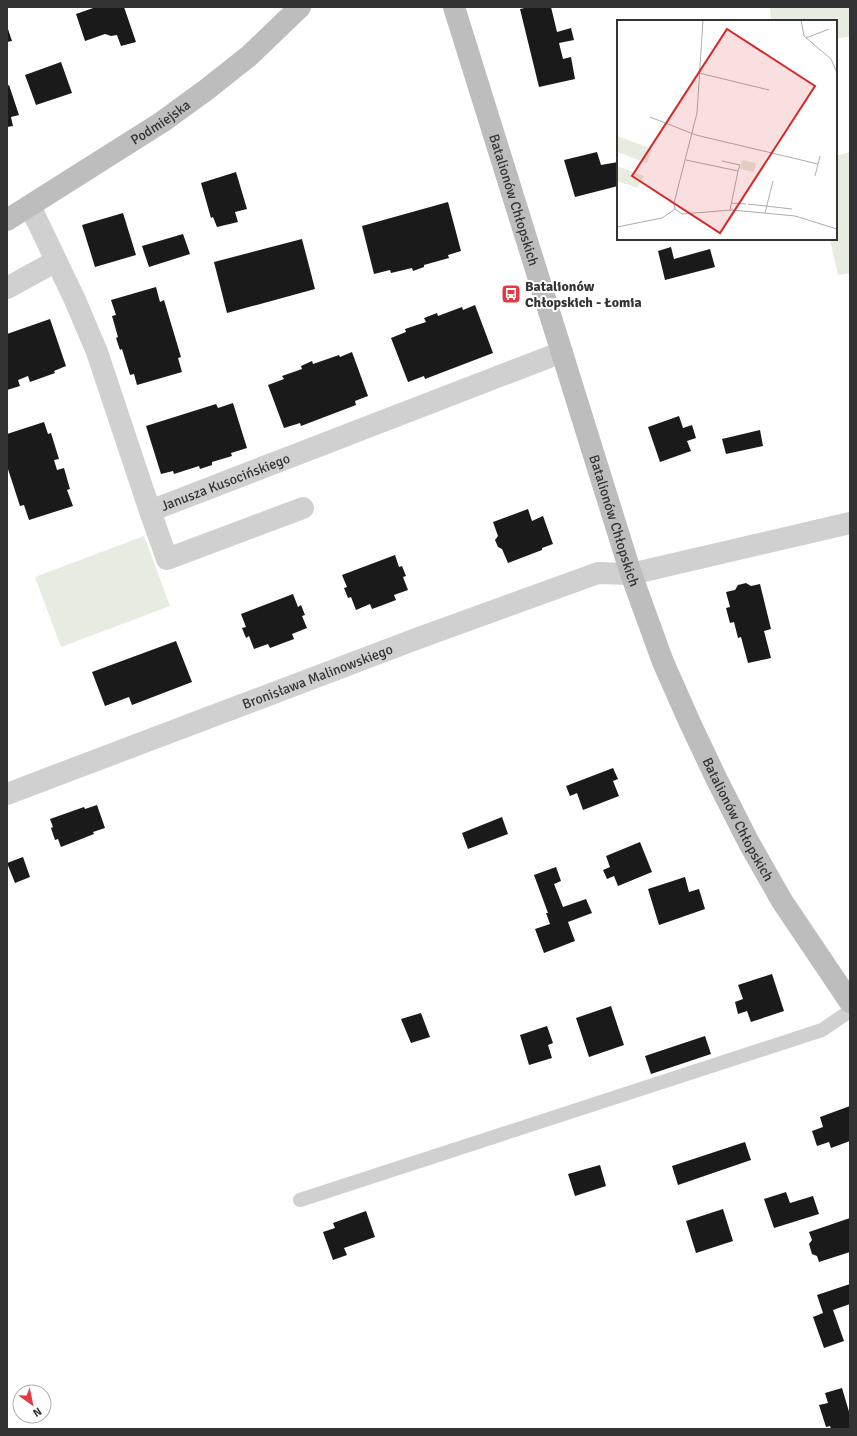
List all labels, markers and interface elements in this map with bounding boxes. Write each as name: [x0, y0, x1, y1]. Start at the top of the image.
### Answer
inset map: [617, 20, 837, 240]
street label: Podmiejska: [128, 96, 194, 149]
street label: Batalionów Chłopskich: [485, 132, 542, 268]
place label: Batalionów Chłopskich - Łomia: [525, 278, 642, 311]
bus stop icon: Batalionów Chłopskich - Łomia: [500, 283, 522, 305]
street label: Janusza Kusocińskiego: [159, 450, 292, 515]
street label: Batalionów Chłopskich: [585, 453, 643, 589]
street label: Bronisława Malinowskiego: [240, 641, 395, 713]
street label: Batalionów Chłopskich: [699, 755, 777, 884]
north arrow: [12, 1384, 52, 1424]
text: N: [30, 1404, 44, 1420]

